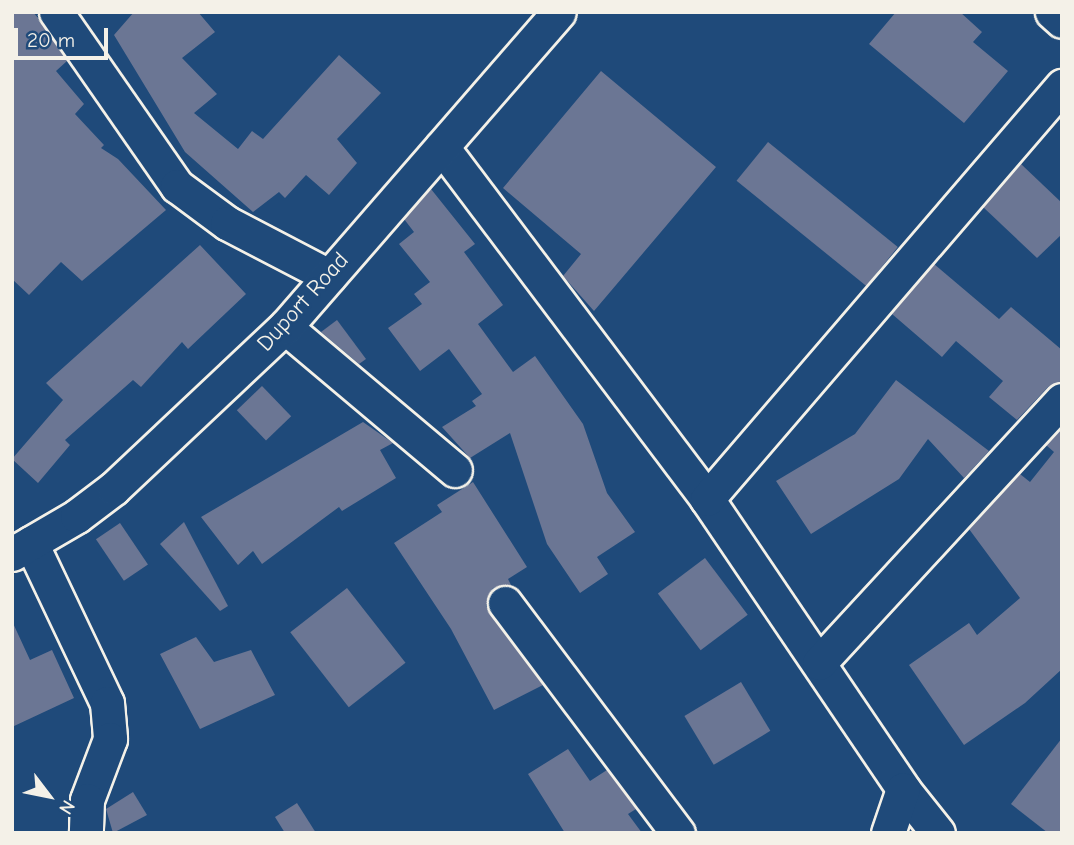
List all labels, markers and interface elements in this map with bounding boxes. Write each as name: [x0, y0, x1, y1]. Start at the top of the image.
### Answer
scale bar: [18, 14, 112, 58]
text: 20 m: [27, 28, 75, 52]
street label: Duport Road: [251, 247, 355, 357]
north arrow: [14, 761, 84, 831]
text: N: [54, 796, 79, 818]

